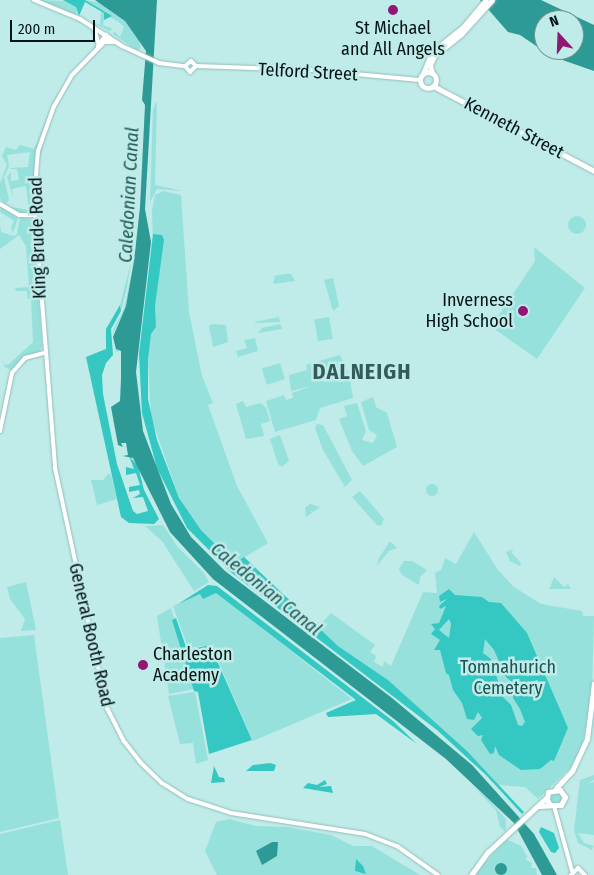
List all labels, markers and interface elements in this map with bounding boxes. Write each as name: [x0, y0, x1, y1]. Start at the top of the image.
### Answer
marker: St Michael and All Angels: [387, 4, 399, 16]
scale bar: [12, 10, 98, 42]
north arrow: [534, 10, 584, 60]
text: N: [547, 12, 561, 31]
place label: St Michael and All Angels: [341, 18, 445, 60]
text: 200 m: [18, 20, 55, 38]
street label: Telford Street: [258, 59, 358, 85]
street label: Kenneth Street: [460, 93, 568, 163]
water label: Caledonian Canal: [114, 127, 144, 263]
street label: King Brude Road: [25, 177, 51, 299]
place label: Inverness High School: [426, 290, 513, 332]
marker: Inverness High School: [517, 305, 529, 317]
district label: DALNEIGH: [312, 359, 412, 385]
water label: Caledonian Canal: [206, 537, 326, 641]
street label: General Booth Road: [64, 561, 118, 709]
place label: Charleston Academy: [153, 644, 232, 686]
park label: Tomnahurich Cemetery: [460, 657, 556, 700]
marker: Charleston Academy: [137, 659, 149, 671]

